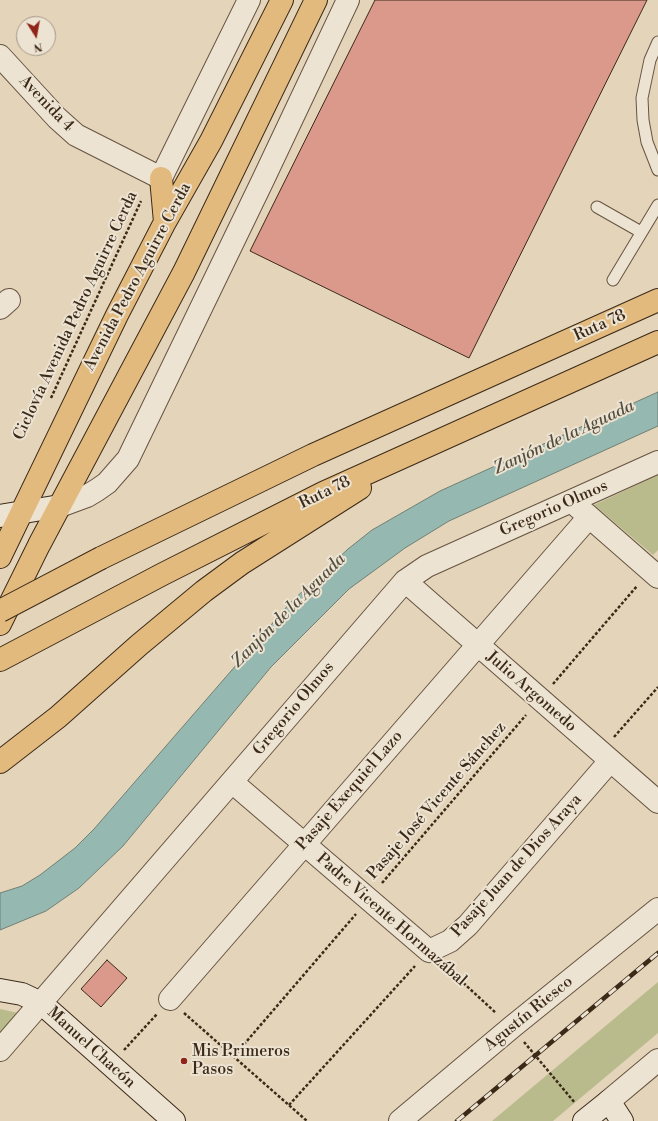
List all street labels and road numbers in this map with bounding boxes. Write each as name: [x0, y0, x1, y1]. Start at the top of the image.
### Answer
street label: Avenida 4: [14, 72, 78, 136]
street label: Avenida Pedro Aguirre Cerda: [80, 180, 196, 374]
street label: Ciclovía Avenida Pedro Aguirre Cerda: [10, 189, 142, 443]
street label: Ruta 78: [571, 306, 629, 346]
street label: Ruta 78: [296, 472, 354, 514]
street label: Gregorio Olmos: [497, 477, 611, 541]
street label: Julio Argomedo: [482, 648, 580, 736]
street label: Gregorio Olmos: [249, 658, 339, 760]
street label: Pasaje José Vicente Sánchez: [363, 718, 511, 884]
street label: Pasaje Exequiel Lazo: [293, 727, 407, 855]
street label: Pasaje Juan de Dios Araya: [448, 791, 586, 941]
street label: Padre Vicente Hormazábal: [312, 850, 470, 990]
street label: Agustín Riesco: [481, 972, 577, 1056]
street label: Manuel Chacón: [43, 1003, 139, 1093]

